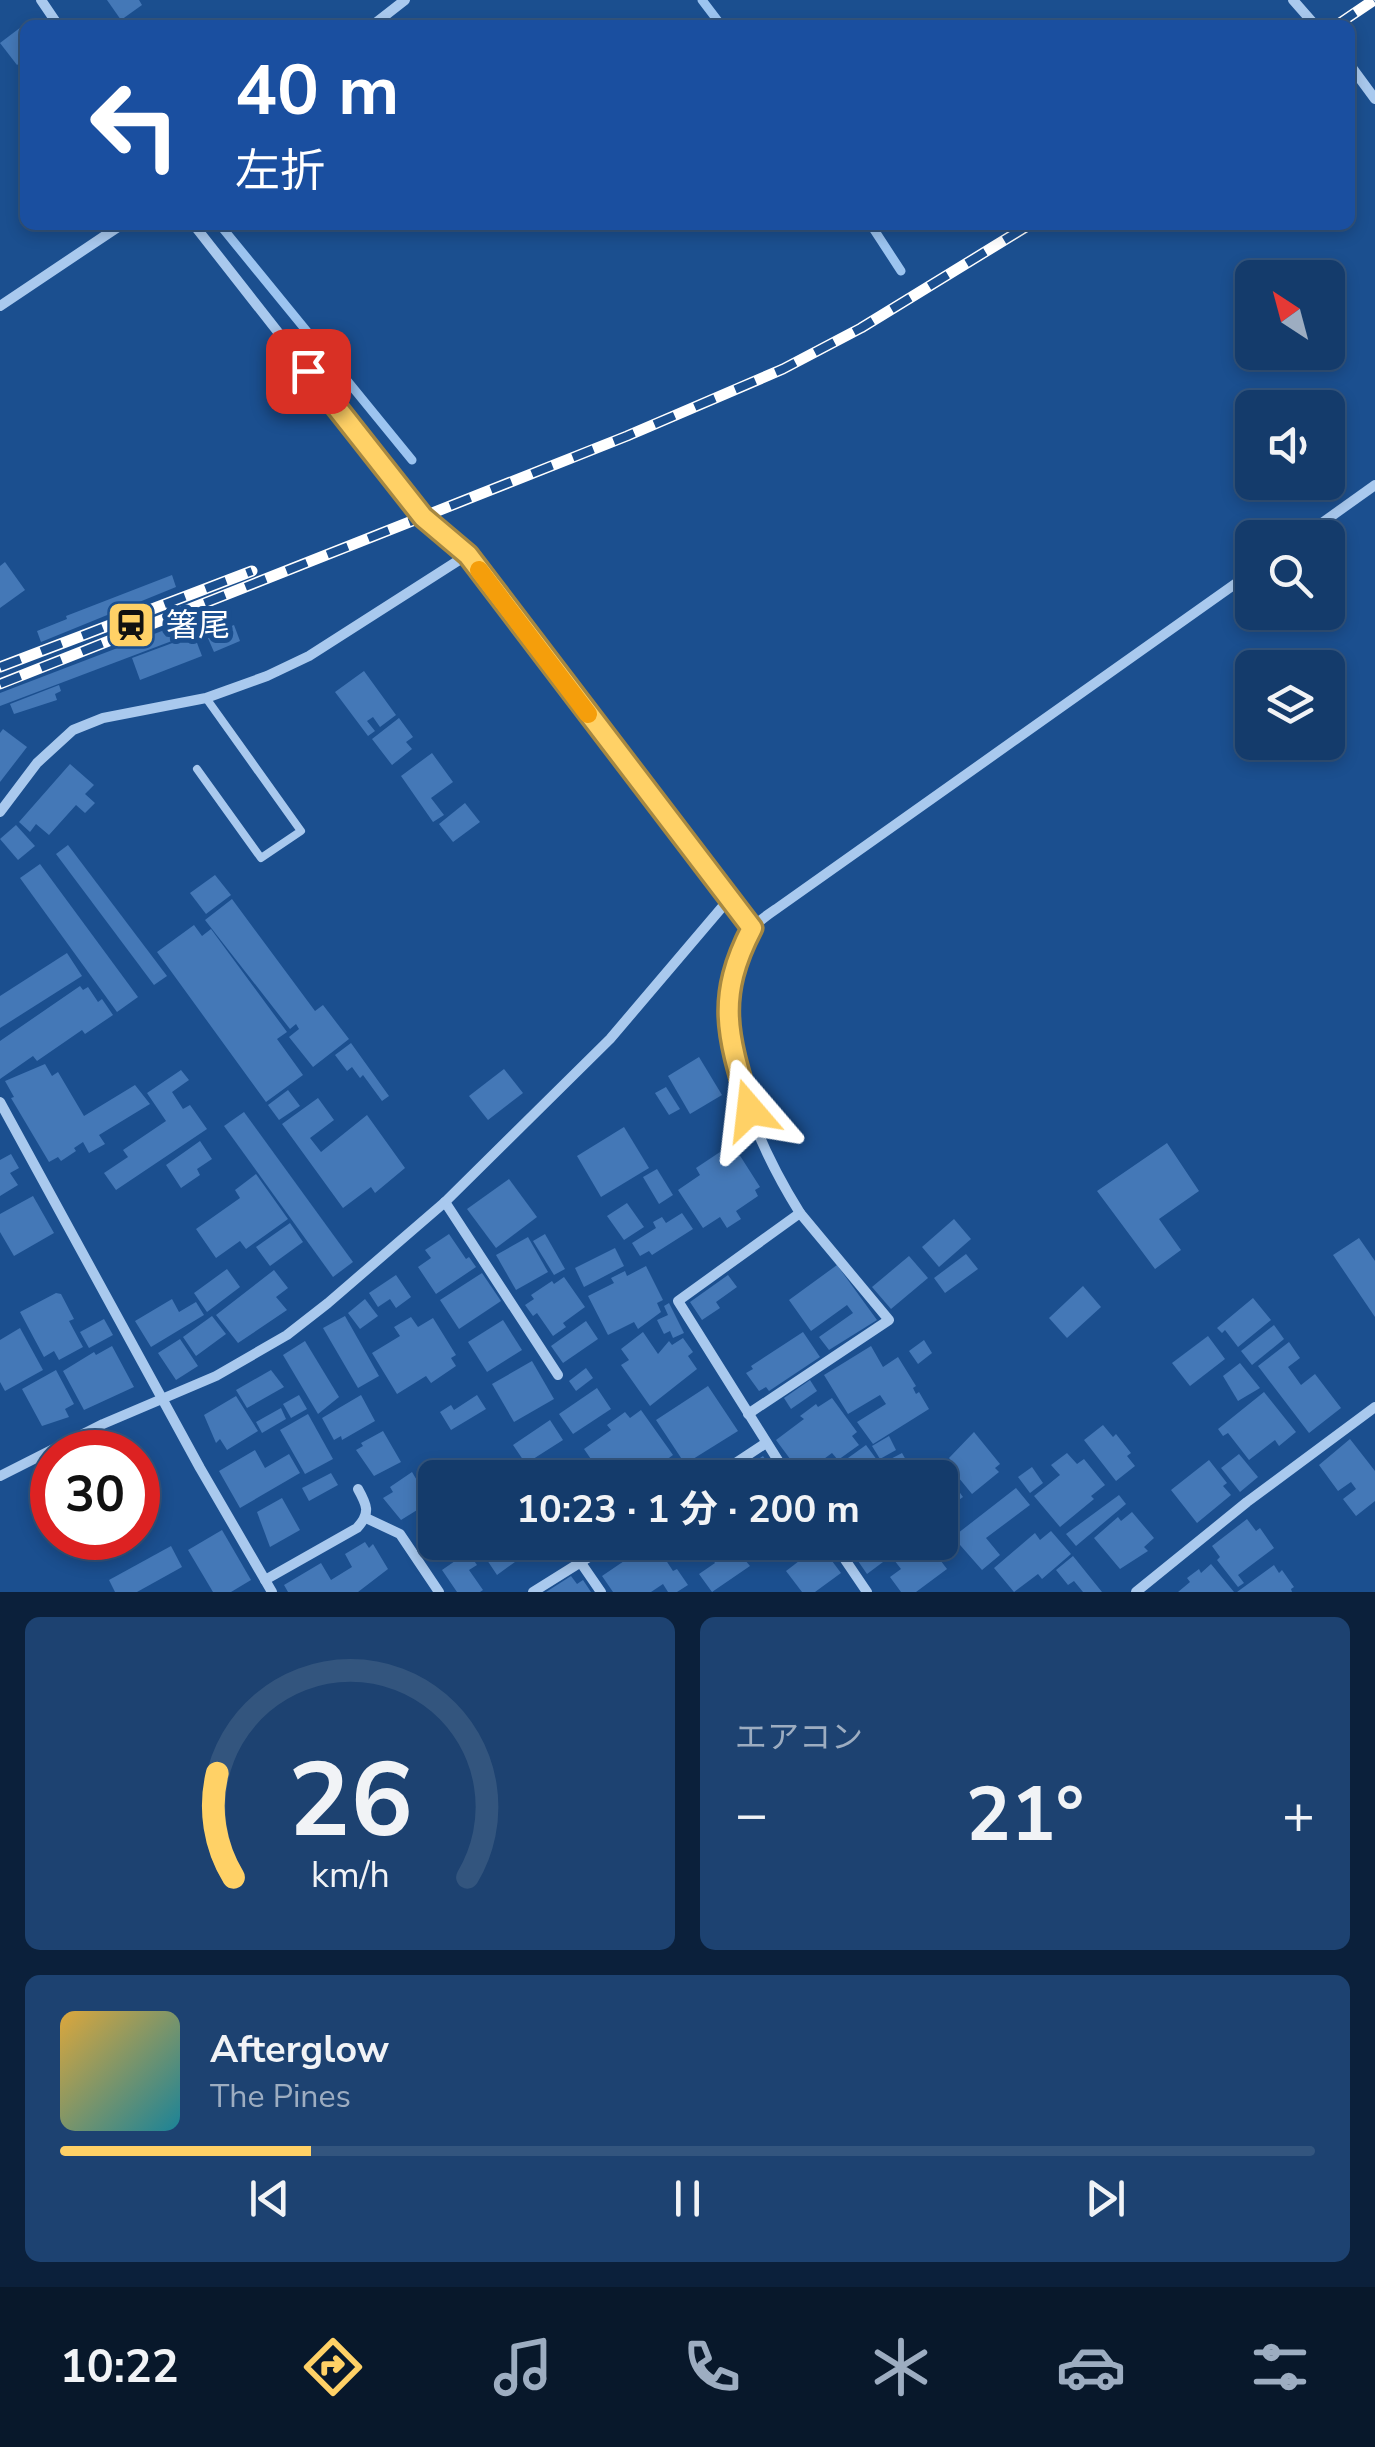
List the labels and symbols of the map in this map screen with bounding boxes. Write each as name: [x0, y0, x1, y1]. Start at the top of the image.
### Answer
north arrow: [1235, 260, 1345, 370]
pin: [266, 329, 351, 414]
station icon: 箸尾: [105, 599, 157, 651]
place label: 箸尾: [166, 604, 230, 647]
position arrow: [698, 1058, 802, 1162]
speed limit sign: 30: [30, 1430, 160, 1560]

